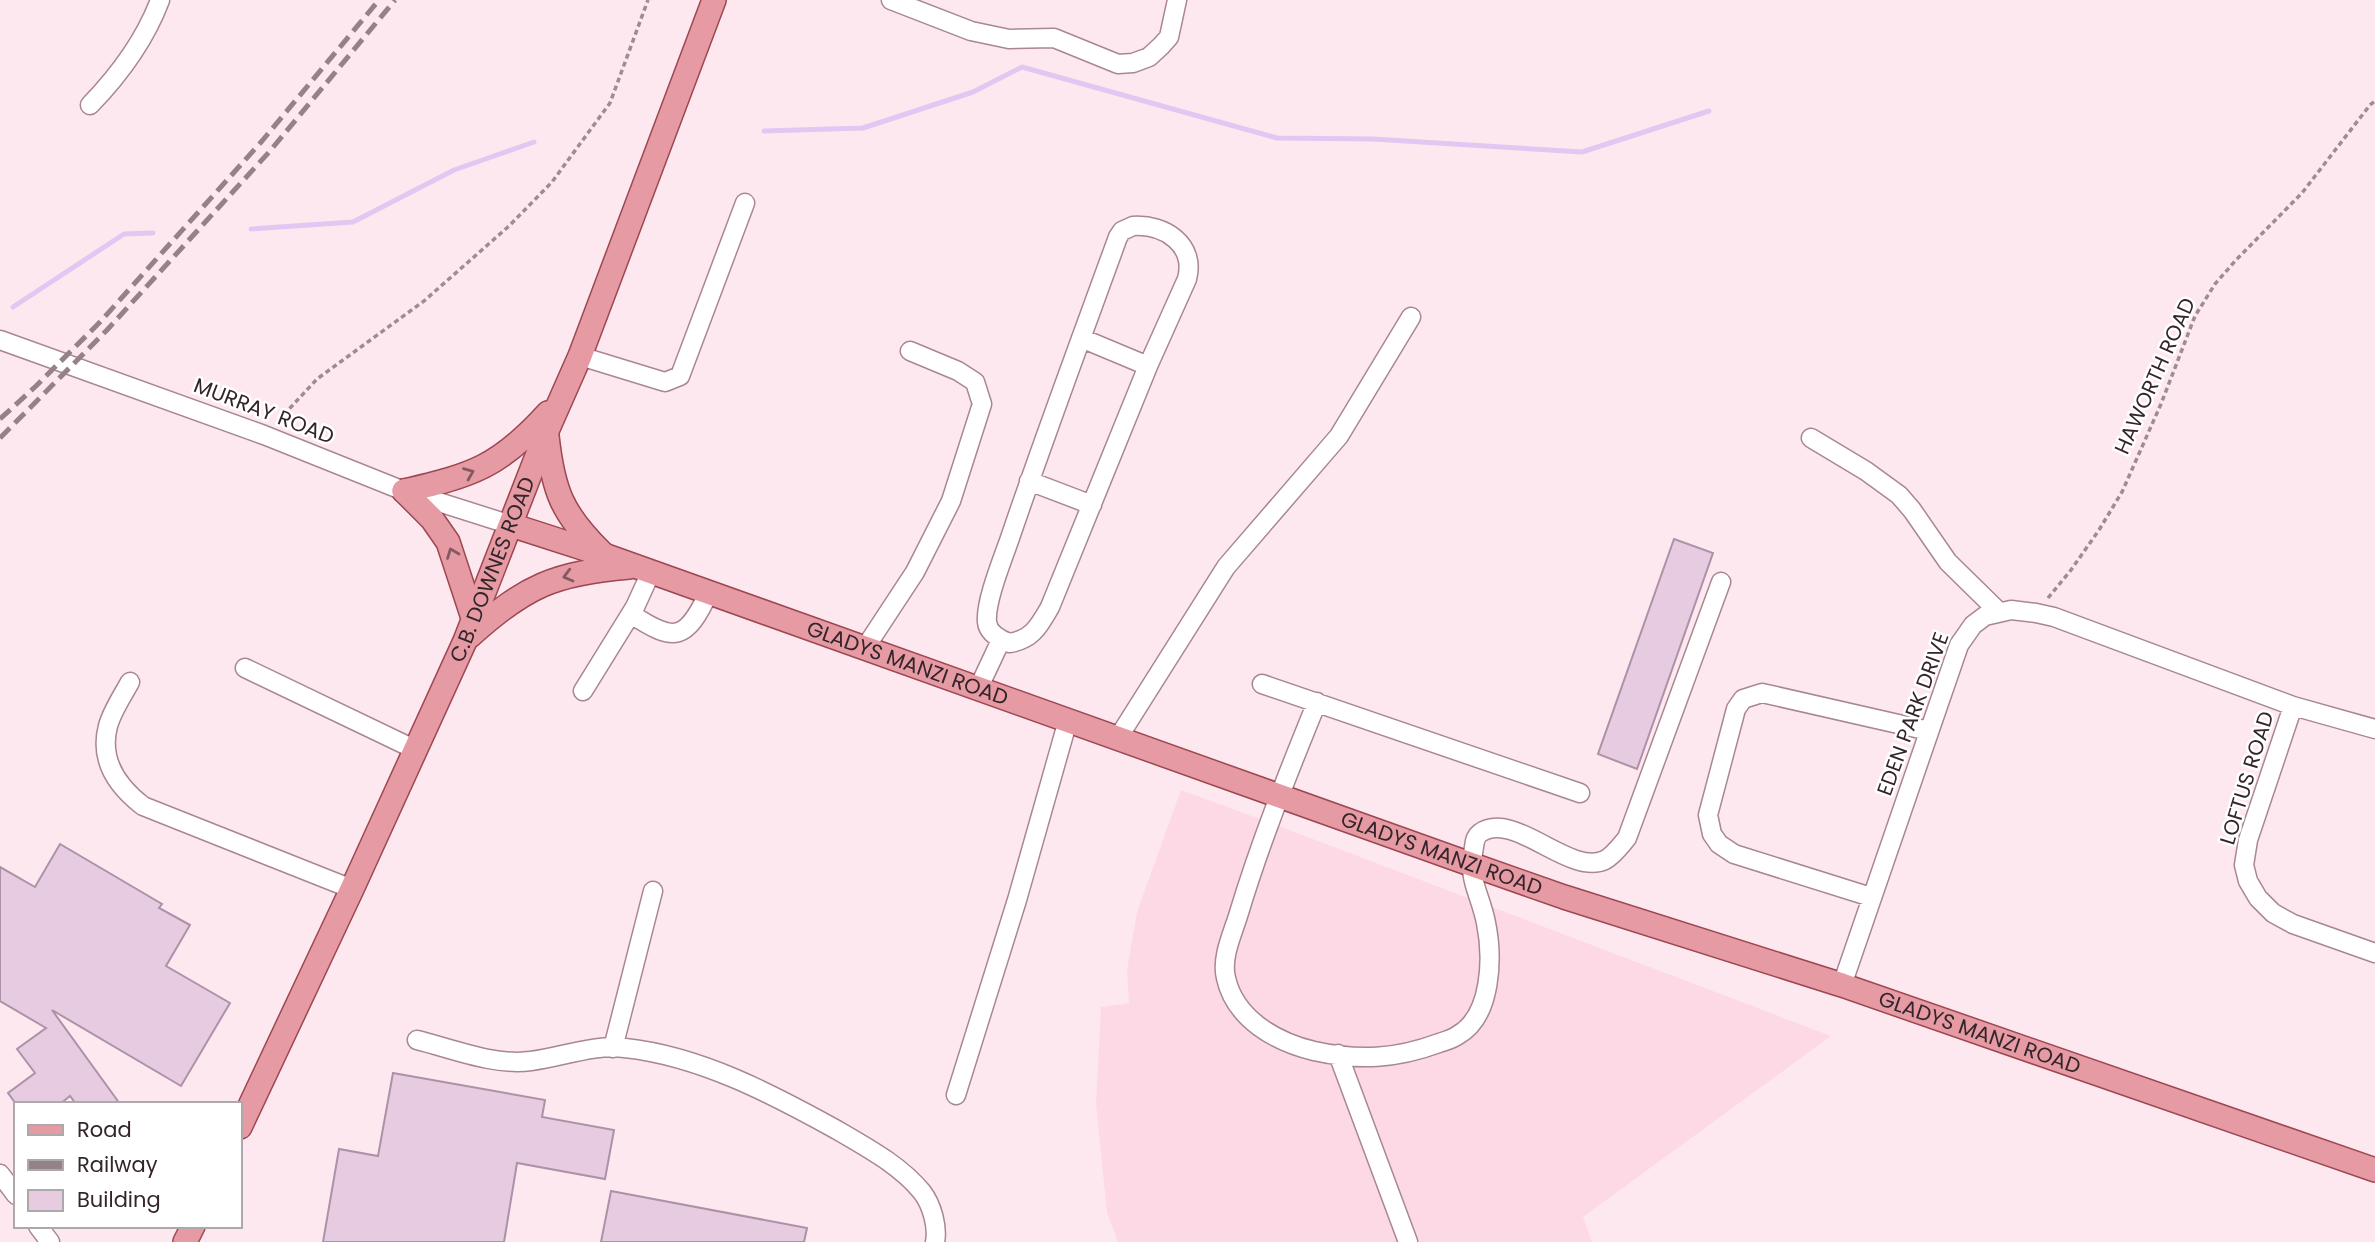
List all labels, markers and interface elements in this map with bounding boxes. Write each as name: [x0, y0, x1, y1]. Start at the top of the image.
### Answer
street label: HAWORTH ROAD: [2107, 293, 2202, 459]
street label: MURRAY ROAD: [190, 370, 339, 451]
one-way arrow: [463, 467, 475, 481]
street label: C.B. DOWNES ROAD: [442, 472, 542, 667]
one-way arrow: [447, 548, 461, 560]
one-way arrow: [563, 568, 575, 582]
street label: GLADYS MANZI ROAD: [803, 614, 1012, 712]
street label: EDEN PARK DRIVE: [1870, 628, 1956, 799]
street label: LOFTUS ROAD: [2212, 708, 2281, 848]
street label: GLADYS MANZI ROAD: [1337, 804, 1547, 902]
street label: GLADYS MANZI ROAD: [1875, 984, 2085, 1081]
legend: [14, 1102, 242, 1228]
text: Road: [77, 1115, 132, 1144]
text: Railway: [77, 1150, 158, 1179]
text: Building: [77, 1185, 161, 1214]

